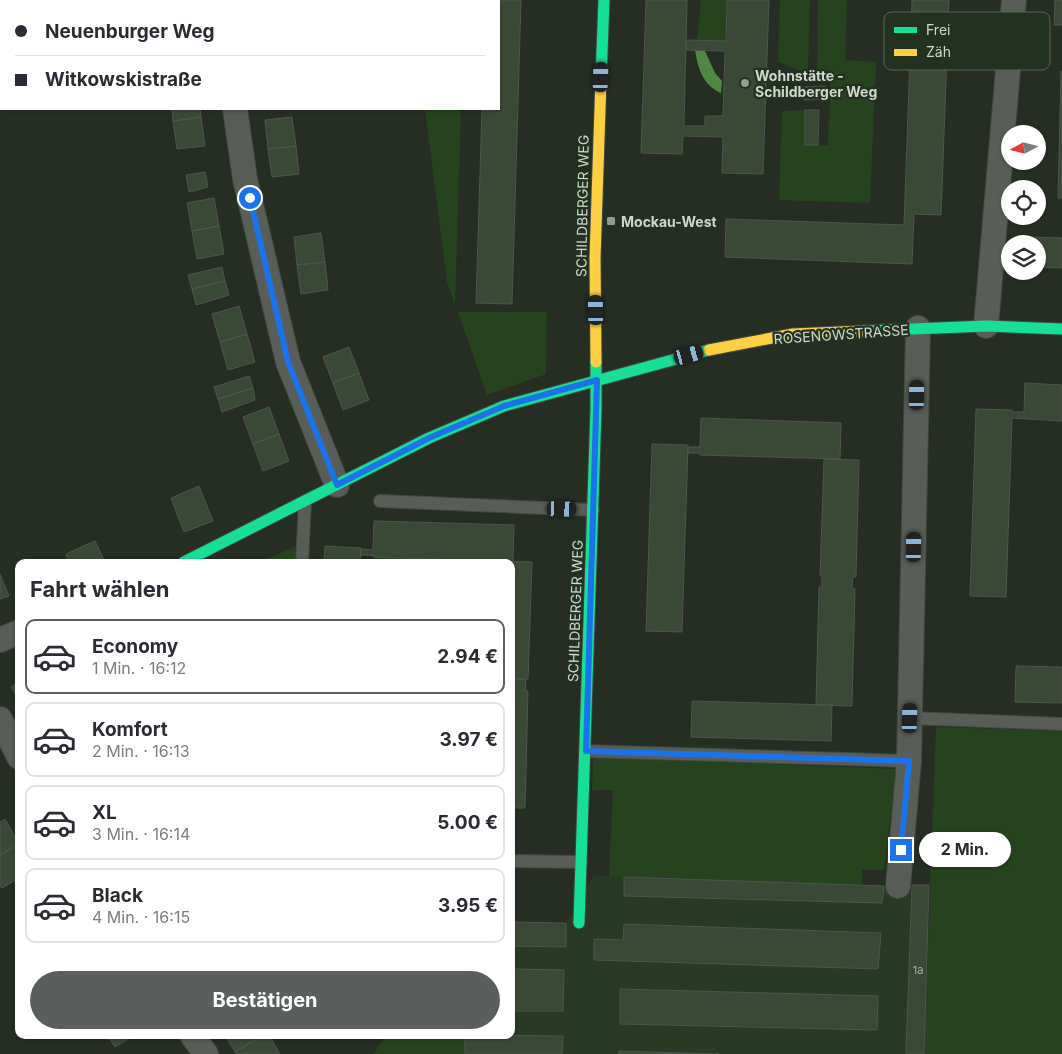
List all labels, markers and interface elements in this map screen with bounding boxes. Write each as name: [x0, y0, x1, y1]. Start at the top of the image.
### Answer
legend: [884, 12, 1050, 70]
text: Neuenburger Weg: [45, 20, 215, 43]
text: Frei: [926, 21, 950, 38]
text: Zäh: [926, 43, 951, 60]
car: [592, 62, 609, 92]
place label: Wohnstätte - Schildberger Weg: [755, 67, 877, 100]
text: Witkowskistraße: [45, 68, 202, 91]
marker: Wohnstätte - Schildberger Weg: [739, 77, 751, 89]
north arrow: [1001, 125, 1046, 170]
map controls: [1001, 125, 1046, 280]
street label: SCHILDBERGER WEG: [572, 135, 592, 277]
button: locate: [1001, 180, 1046, 225]
route start: [239, 187, 261, 209]
place label: Mockau-West: [621, 213, 717, 230]
marker: Mockau-West: [605, 215, 617, 227]
button: layers: [1001, 235, 1046, 280]
car: [588, 295, 603, 325]
street label: ROSENOWSTRASSE: [773, 321, 909, 347]
car: [672, 344, 705, 366]
car: [909, 380, 924, 410]
car: [546, 501, 577, 517]
car: [906, 532, 921, 562]
street label: SCHILDBERGER WEG: [564, 540, 586, 682]
text: Fahrt wählen: [30, 576, 170, 602]
icon: car: [32, 634, 77, 679]
text: Economy: [92, 635, 178, 658]
text: 2.94 €: [437, 645, 498, 668]
text: 1 Min. · 16:12: [92, 658, 186, 678]
car: [901, 703, 918, 733]
icon: car: [32, 717, 77, 762]
text: Komfort: [92, 718, 168, 741]
text: 3.97 €: [440, 728, 498, 751]
text: 2 Min. · 16:13: [92, 741, 190, 761]
icon: car: [32, 800, 77, 845]
text: XL: [92, 801, 117, 824]
text: 5.00 €: [437, 811, 498, 834]
text: 3 Min. · 16:14: [92, 824, 190, 844]
callout: 2 Min.: [918, 832, 1011, 868]
route end: [890, 839, 912, 861]
text: 2 Min.: [941, 839, 989, 859]
icon: car: [32, 883, 77, 928]
text: Black: [92, 884, 143, 907]
text: 3.95 €: [438, 894, 498, 917]
text: 4 Min. · 16:15: [92, 907, 190, 927]
house number: 1a: [913, 963, 923, 977]
button: Bestätigen: [30, 971, 500, 1029]

